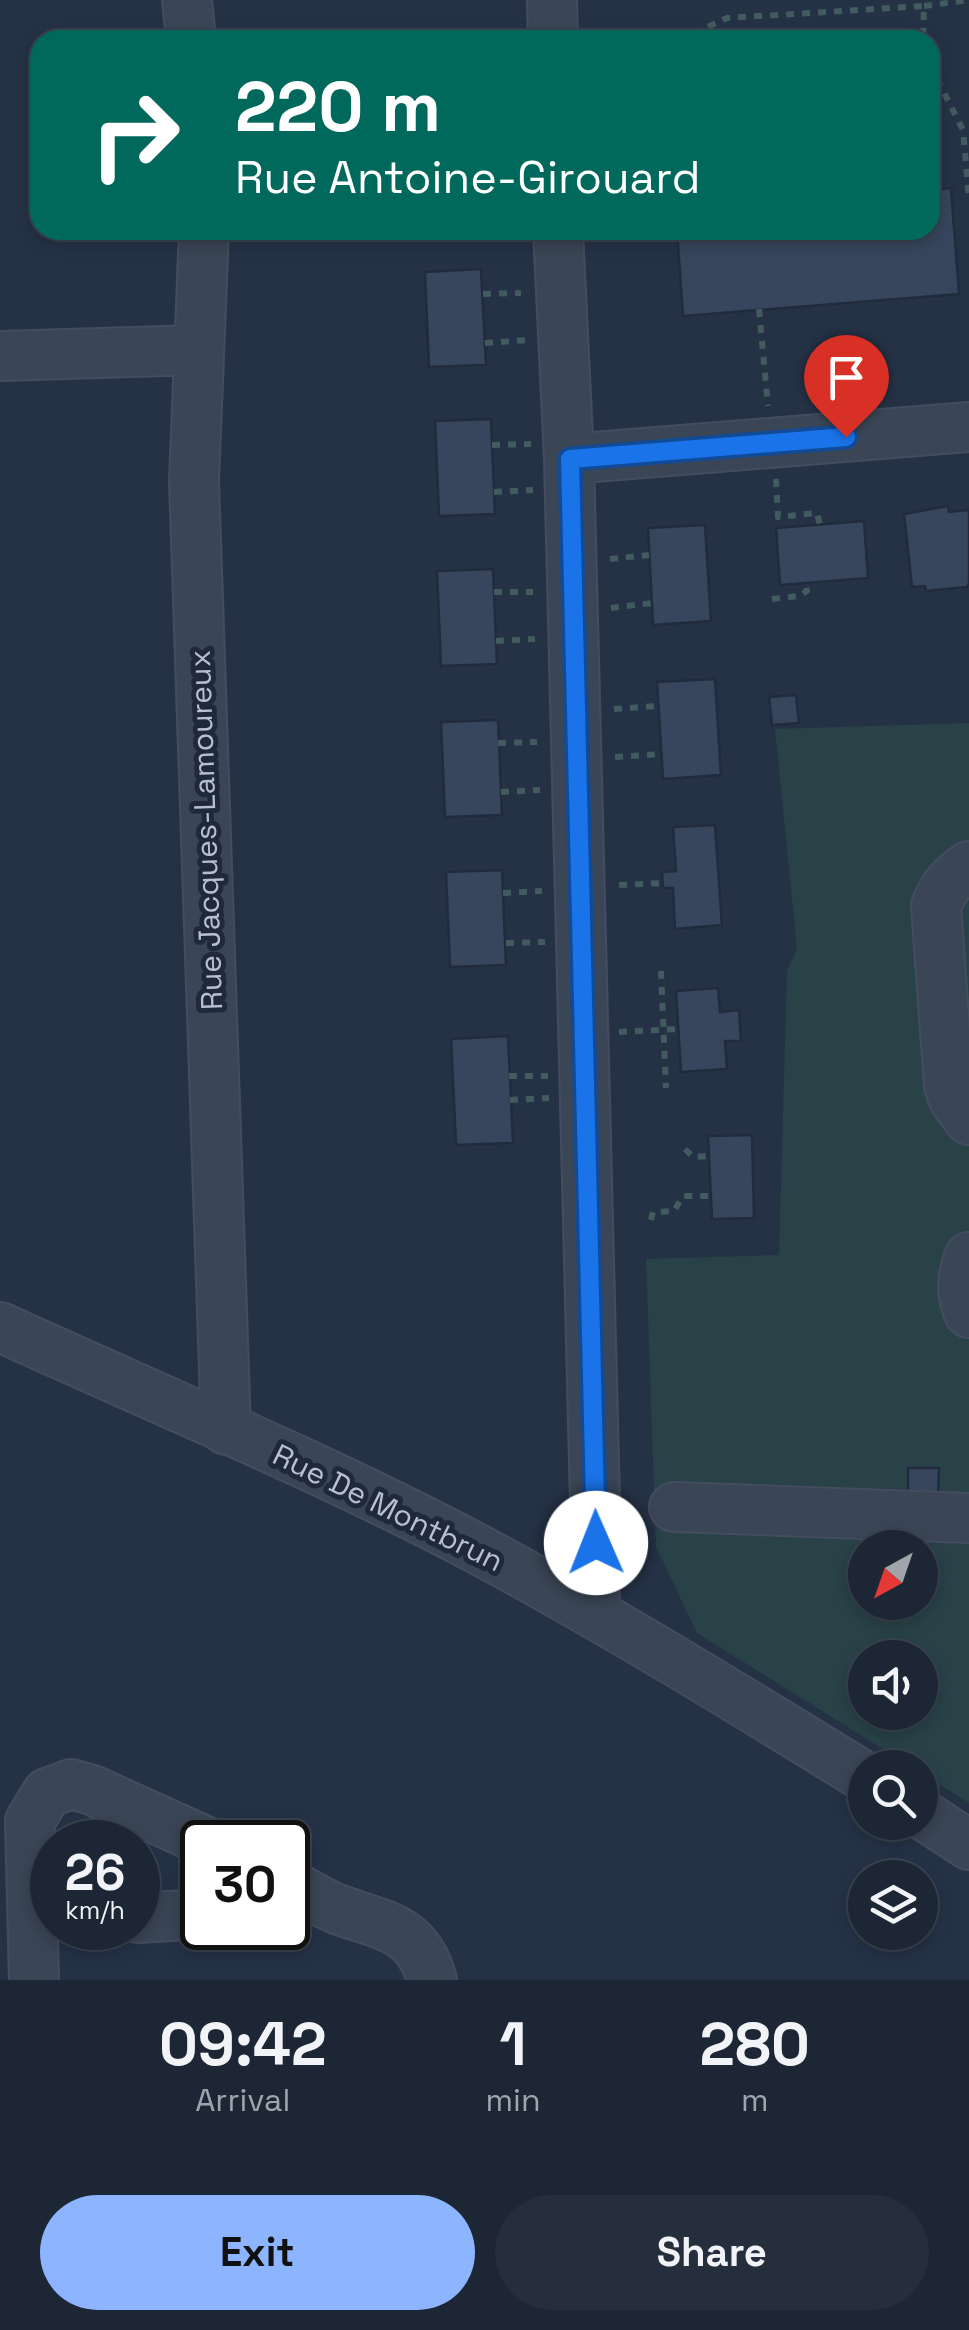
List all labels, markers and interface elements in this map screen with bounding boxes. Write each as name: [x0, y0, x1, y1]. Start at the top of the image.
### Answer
text: 220 m: [235, 62, 441, 151]
icon: right: [70, 70, 200, 200]
text: Rue Antoine-Girouard: [235, 149, 701, 206]
pin: [804, 335, 889, 438]
icon: arrive: [819, 350, 874, 405]
street label: Rue Jacques-Lamoureux: [180, 649, 231, 1011]
street label: Rue De Montbrun: [267, 1435, 510, 1580]
position arrow: [544, 1491, 648, 1595]
north arrow: [848, 1530, 938, 1620]
map controls: [848, 1530, 938, 1950]
button: sound: [848, 1640, 938, 1730]
button: search: [848, 1750, 938, 1840]
speed limit sign: 30: [180, 1820, 310, 1950]
text: 26: [65, 1841, 125, 1905]
button: layers: [848, 1860, 938, 1950]
text: km/h: [65, 1894, 125, 1926]
text: 09:42: [159, 2006, 327, 2083]
text: 1: [499, 2006, 527, 2083]
text: 280: [699, 2006, 810, 2083]
text: Arrival: [195, 2080, 290, 2120]
text: min: [486, 2080, 541, 2120]
text: m: [741, 2080, 769, 2120]
button: Exit: [40, 2195, 475, 2310]
button: Share: [495, 2195, 929, 2310]

